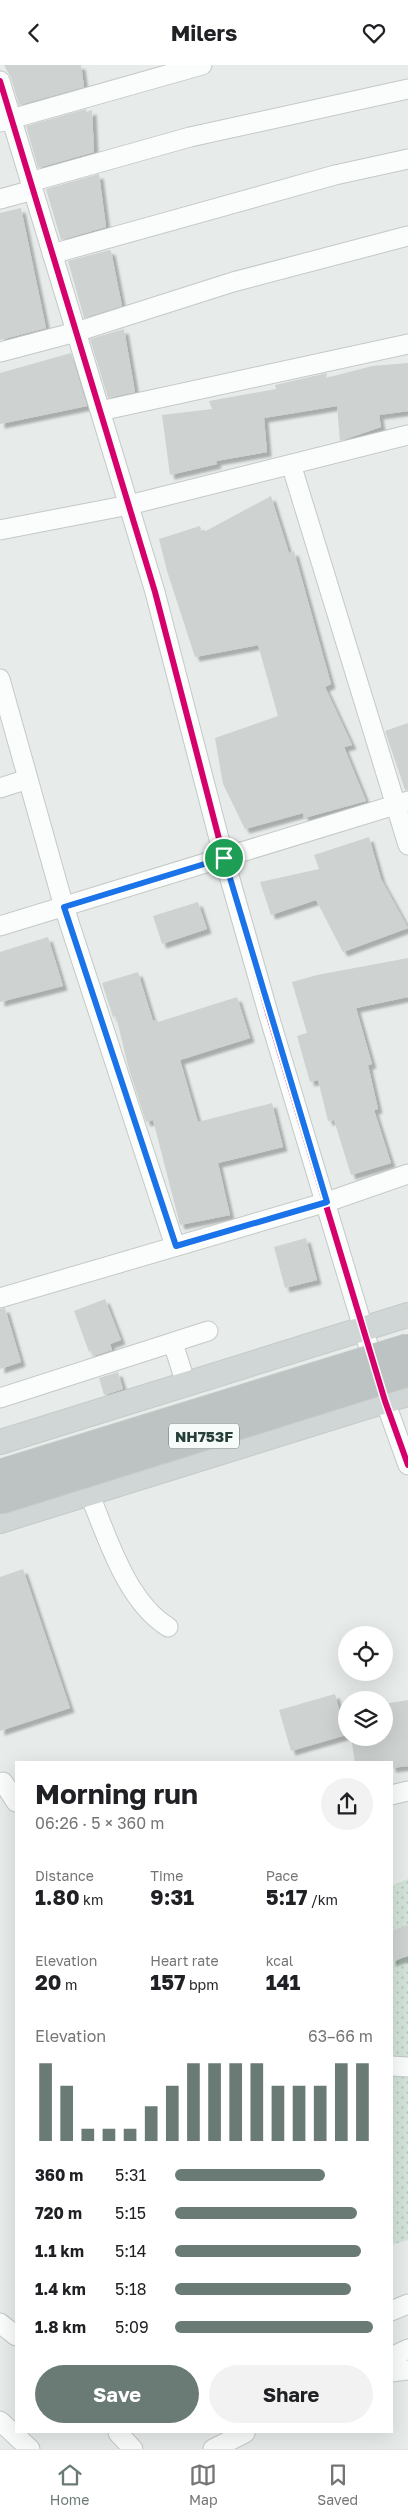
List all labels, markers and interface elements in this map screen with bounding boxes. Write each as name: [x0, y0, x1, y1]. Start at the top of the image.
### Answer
icon: back: [20, 19, 48, 47]
text: Milers: [171, 19, 237, 46]
icon: heart: [360, 19, 388, 47]
pin: [203, 837, 245, 879]
icon: arrive: [210, 844, 238, 872]
road number: NH753F: [169, 1423, 239, 1449]
map controls: [338, 1626, 393, 1746]
button: locate: [338, 1626, 393, 1681]
button: layers: [338, 1691, 393, 1746]
text: Morning run: [35, 1777, 198, 1810]
button: share: [321, 1778, 373, 1830]
text: 06:26 · 5 × 360 m: [35, 1813, 164, 1833]
text: Distance: [35, 1867, 94, 1884]
text: Time: [150, 1867, 183, 1884]
text: Pace: [266, 1867, 298, 1884]
text: 1.80: [35, 1884, 80, 1910]
text: 9:31: [150, 1884, 194, 1910]
text: 5:17: [266, 1884, 307, 1910]
text: km: [80, 1891, 103, 1908]
text: /km: [307, 1891, 338, 1908]
text: Elevation: [35, 1952, 97, 1969]
text: Heart rate: [150, 1952, 219, 1969]
text: kcal: [266, 1952, 293, 1969]
text: 20: [35, 1969, 61, 1995]
text: 157: [150, 1969, 185, 1995]
text: 141: [266, 1969, 300, 1995]
text: m: [61, 1976, 77, 1993]
text: bpm: [185, 1976, 219, 1993]
text: Elevation: [35, 2026, 106, 2046]
text: 63–66 m: [308, 2026, 373, 2046]
text: 360 m: [35, 2165, 83, 2185]
text: 5:31: [115, 2165, 146, 2185]
text: 720 m: [35, 2203, 82, 2223]
text: 5:15: [115, 2203, 146, 2223]
text: 1.1 km: [35, 2241, 84, 2261]
text: 5:14: [115, 2241, 147, 2261]
text: 1.4 km: [35, 2279, 86, 2299]
text: 5:18: [115, 2279, 147, 2299]
text: 1.8 km: [35, 2317, 86, 2337]
text: 5:09: [115, 2317, 149, 2337]
button: Save: [35, 2365, 199, 2423]
button: Share: [209, 2365, 373, 2423]
tab: Home: [50, 2461, 89, 2508]
tab: Map: [189, 2461, 218, 2508]
tab: Saved: [317, 2461, 358, 2508]

